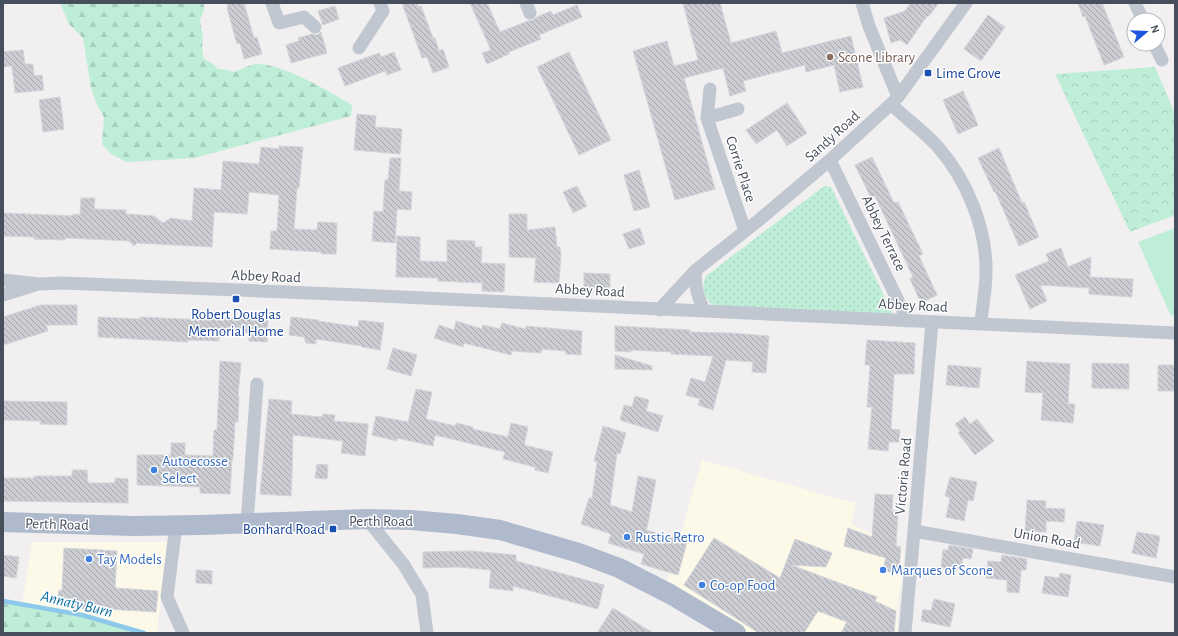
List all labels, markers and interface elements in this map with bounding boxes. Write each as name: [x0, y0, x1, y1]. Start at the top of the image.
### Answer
north arrow: [1126, 12, 1166, 52]
text: N: [1149, 23, 1161, 34]
place label: Scone Library: [838, 50, 916, 65]
marker: Scone Library: [825, 52, 835, 62]
place label: Lime Grove: [936, 66, 1001, 81]
marker: Lime Grove: [923, 68, 933, 78]
street label: Sandy Road: [802, 108, 863, 165]
street label: Corrie Place: [723, 134, 758, 204]
street label: Abbey Terrace: [859, 193, 908, 274]
street label: Abbey Road: [231, 268, 301, 285]
street label: Abbey Road: [555, 281, 625, 300]
marker: Robert Douglas Memorial Home: [231, 294, 241, 304]
street label: Abbey Road: [878, 296, 948, 315]
place label: Robert Douglas Memorial Home: [188, 307, 284, 339]
street label: Victoria Road: [893, 437, 914, 515]
place label: Autoecosse Select: [162, 454, 228, 486]
marker: Autoecosse Select: [149, 465, 159, 475]
street label: Perth Road: [349, 514, 413, 529]
street label: Perth Road: [25, 516, 89, 533]
place label: Bonhard Road: [243, 522, 325, 537]
marker: Bonhard Road: [328, 524, 338, 534]
street label: Union Road: [1012, 525, 1082, 552]
place label: Rustic Retro: [635, 530, 705, 545]
marker: Rustic Retro: [622, 532, 632, 542]
place label: Tay Models: [97, 552, 162, 567]
marker: Tay Models: [84, 554, 94, 564]
place label: Marques of Scone: [891, 563, 993, 578]
marker: Marques of Scone: [878, 565, 888, 575]
place label: Co-op Food: [710, 578, 776, 593]
marker: Co-op Food: [697, 580, 707, 590]
water label: Annaty Burn: [38, 588, 114, 620]

